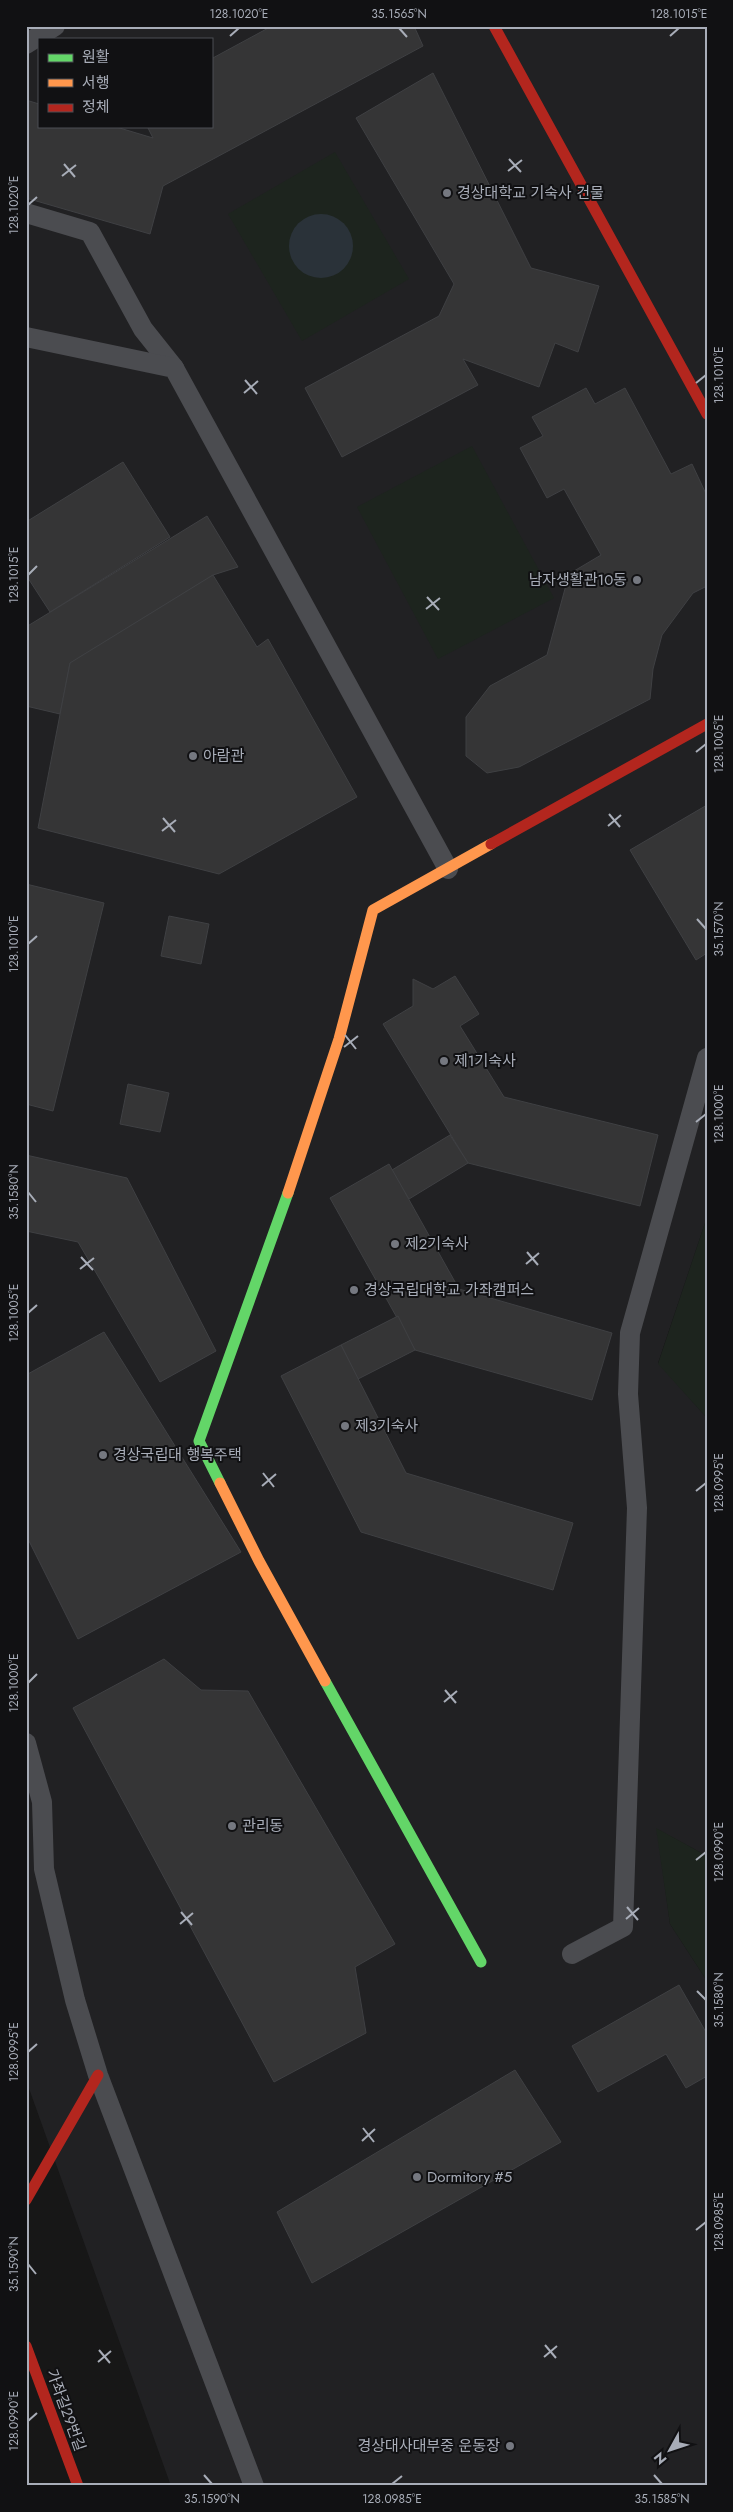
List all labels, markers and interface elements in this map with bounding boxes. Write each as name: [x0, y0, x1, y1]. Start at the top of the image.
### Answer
text: 128.1020°E: [210, 5, 268, 23]
text: 35.1565°N: [371, 5, 427, 23]
text: 128.1015°E: [651, 5, 707, 23]
legend: [38, 38, 212, 128]
text: 원활: [82, 46, 110, 68]
text: 서행: [82, 72, 110, 94]
text: 정체: [82, 96, 110, 118]
text: 128.1020°E: [5, 176, 23, 234]
place label: 경상대학교 기숙사 건물: [457, 182, 604, 204]
marker: 경상대학교 기숙사 건물: [441, 187, 453, 199]
text: 128.1010°E: [710, 346, 728, 404]
text: 128.1015°E: [5, 547, 23, 603]
place label: 남자생활관10동: [528, 569, 627, 591]
marker: 남자생활관10동: [631, 574, 643, 586]
text: 128.1005°E: [710, 715, 728, 773]
place label: 아람관: [203, 745, 245, 767]
marker: 아람관: [187, 750, 199, 762]
text: 35.1570°N: [710, 901, 728, 957]
text: 128.1010°E: [5, 915, 23, 973]
place label: 제1기숙사: [454, 1050, 516, 1072]
marker: 제1기숙사: [438, 1055, 450, 1067]
text: 128.1000°E: [710, 1084, 728, 1144]
text: 35.1580°N: [5, 1164, 23, 1220]
place label: 제2기숙사: [405, 1233, 469, 1255]
marker: 제2기숙사: [389, 1238, 401, 1250]
place label: 경상국립대학교 가좌캠퍼스: [364, 1279, 534, 1301]
text: 128.1005°E: [5, 1284, 23, 1342]
marker: 경상국립대학교 가좌캠퍼스: [348, 1284, 360, 1296]
place label: 제3기숙사: [355, 1415, 419, 1437]
marker: 제3기숙사: [339, 1420, 351, 1432]
place label: 경상국립대 행복주택: [113, 1444, 242, 1466]
marker: 경상국립대 행복주택: [97, 1449, 109, 1461]
text: 128.0995°E: [710, 1453, 728, 1513]
text: 128.1000°E: [5, 1653, 23, 1713]
place label: 관리동: [242, 1815, 283, 1837]
marker: 관리동: [226, 1820, 238, 1832]
text: 128.0990°E: [710, 1822, 728, 1882]
text: 35.1580°N: [710, 1972, 728, 2028]
text: 128.0995°E: [5, 2022, 23, 2082]
place label: Dormitory #5: [427, 2166, 512, 2188]
marker: Dormitory #5: [411, 2171, 423, 2183]
text: 128.0985°E: [710, 2192, 728, 2252]
text: 35.1590°N: [5, 2236, 23, 2292]
street label: 가좌길29번길: [41, 2366, 91, 2454]
text: 128.0990°E: [5, 2391, 23, 2451]
north arrow: [646, 2424, 696, 2474]
place label: 경상대사대부중 운동장: [357, 2435, 500, 2457]
marker: 경상대사대부중 운동장: [504, 2440, 516, 2452]
text: N: [649, 2448, 671, 2469]
text: 35.1590°N: [184, 2490, 240, 2508]
text: 128.0985°E: [362, 2490, 422, 2508]
text: 35.1585°N: [634, 2490, 690, 2508]

